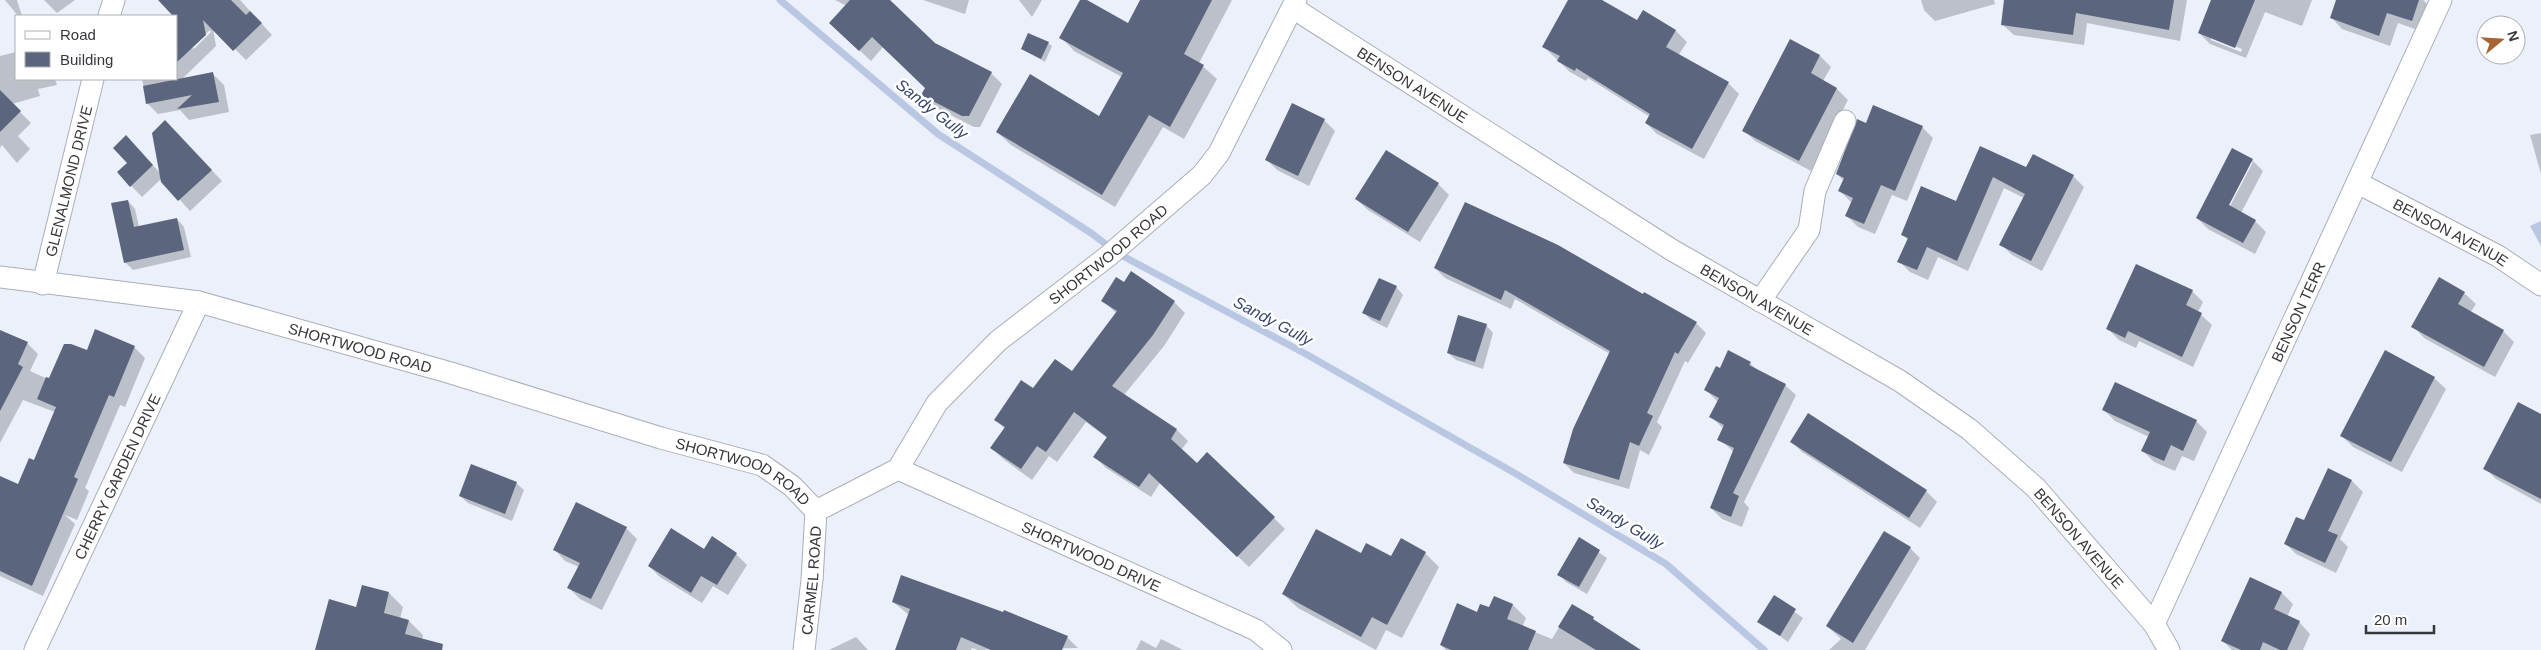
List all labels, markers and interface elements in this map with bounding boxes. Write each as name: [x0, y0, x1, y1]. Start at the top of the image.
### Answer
legend: [15, 15, 178, 80]
north arrow: [2476, 15, 2526, 65]
text: Road: [60, 26, 96, 43]
text: N: [2504, 29, 2523, 43]
street label: BENSON AVENUE: [1354, 43, 1471, 126]
text: Building: [60, 51, 113, 68]
water label: Sandy Gully: [893, 76, 972, 143]
street label: GLENALMOND DRIVE: [41, 104, 95, 258]
street label: BENSON AVENUE: [2391, 195, 2512, 269]
street label: SHORTWOOD ROAD: [1045, 200, 1171, 307]
street label: BENSON TERR: [2267, 259, 2328, 364]
street label: BENSON AVENUE: [1698, 260, 1817, 338]
water label: Sandy Gully: [1231, 293, 1316, 349]
street label: SHORTWOOD ROAD: [287, 319, 434, 376]
street label: CHERRY GARDEN DRIVE: [71, 391, 163, 562]
street label: SHORTWOOD ROAD: [674, 434, 814, 508]
street label: BENSON AVENUE: [2031, 484, 2127, 592]
water label: Sandy Gully: [1584, 493, 1667, 553]
street label: SHORTWOOD DRIVE: [1019, 517, 1164, 595]
street label: CARMEL ROAD: [797, 525, 824, 636]
scale bar: [2366, 602, 2434, 634]
text: 20 m: [2374, 611, 2407, 628]

